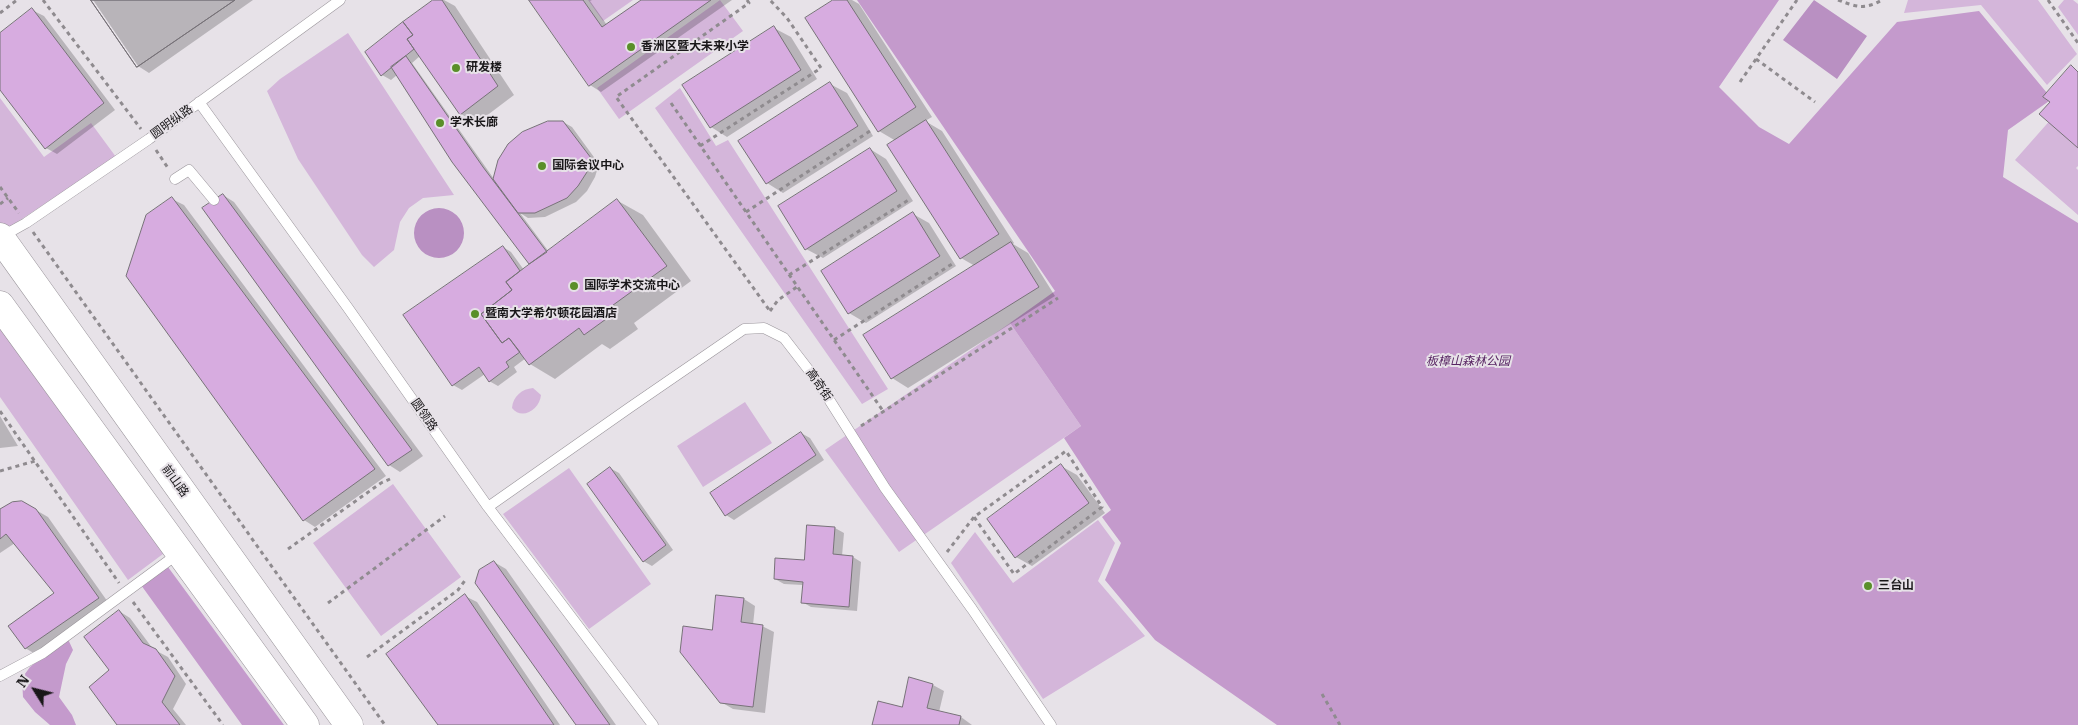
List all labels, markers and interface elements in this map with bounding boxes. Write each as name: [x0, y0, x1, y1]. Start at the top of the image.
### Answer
place label: 香洲区暨大未来小学: [641, 40, 749, 54]
marker: 香洲区暨大未来小学: [625, 41, 637, 53]
place label: 研发楼: [466, 61, 502, 75]
marker: 研发楼: [450, 62, 462, 74]
street label: 圆明纵路: [148, 102, 196, 142]
place label: 学术长廊: [450, 116, 498, 130]
marker: 学术长廊: [434, 117, 446, 129]
place label: 国际会议中心: [552, 159, 624, 173]
marker: 国际会议中心: [536, 160, 548, 172]
place label: 国际学术交流中心: [584, 279, 680, 293]
marker: 国际学术交流中心: [568, 280, 580, 292]
place label: 暨南大学希尔顿花园酒店: [485, 307, 617, 321]
marker: 暨南大学希尔顿花园酒店: [469, 308, 481, 320]
park label: 板樟山森林公园: [1426, 355, 1510, 369]
street label: 高奇街: [803, 366, 835, 404]
street label: 圆领路: [408, 396, 440, 434]
street label: 前山路: [159, 462, 191, 500]
place label: 三台山: [1878, 579, 1914, 593]
marker: 三台山: [1862, 580, 1874, 592]
north arrow: [10, 665, 60, 715]
text: N: [12, 671, 33, 691]

